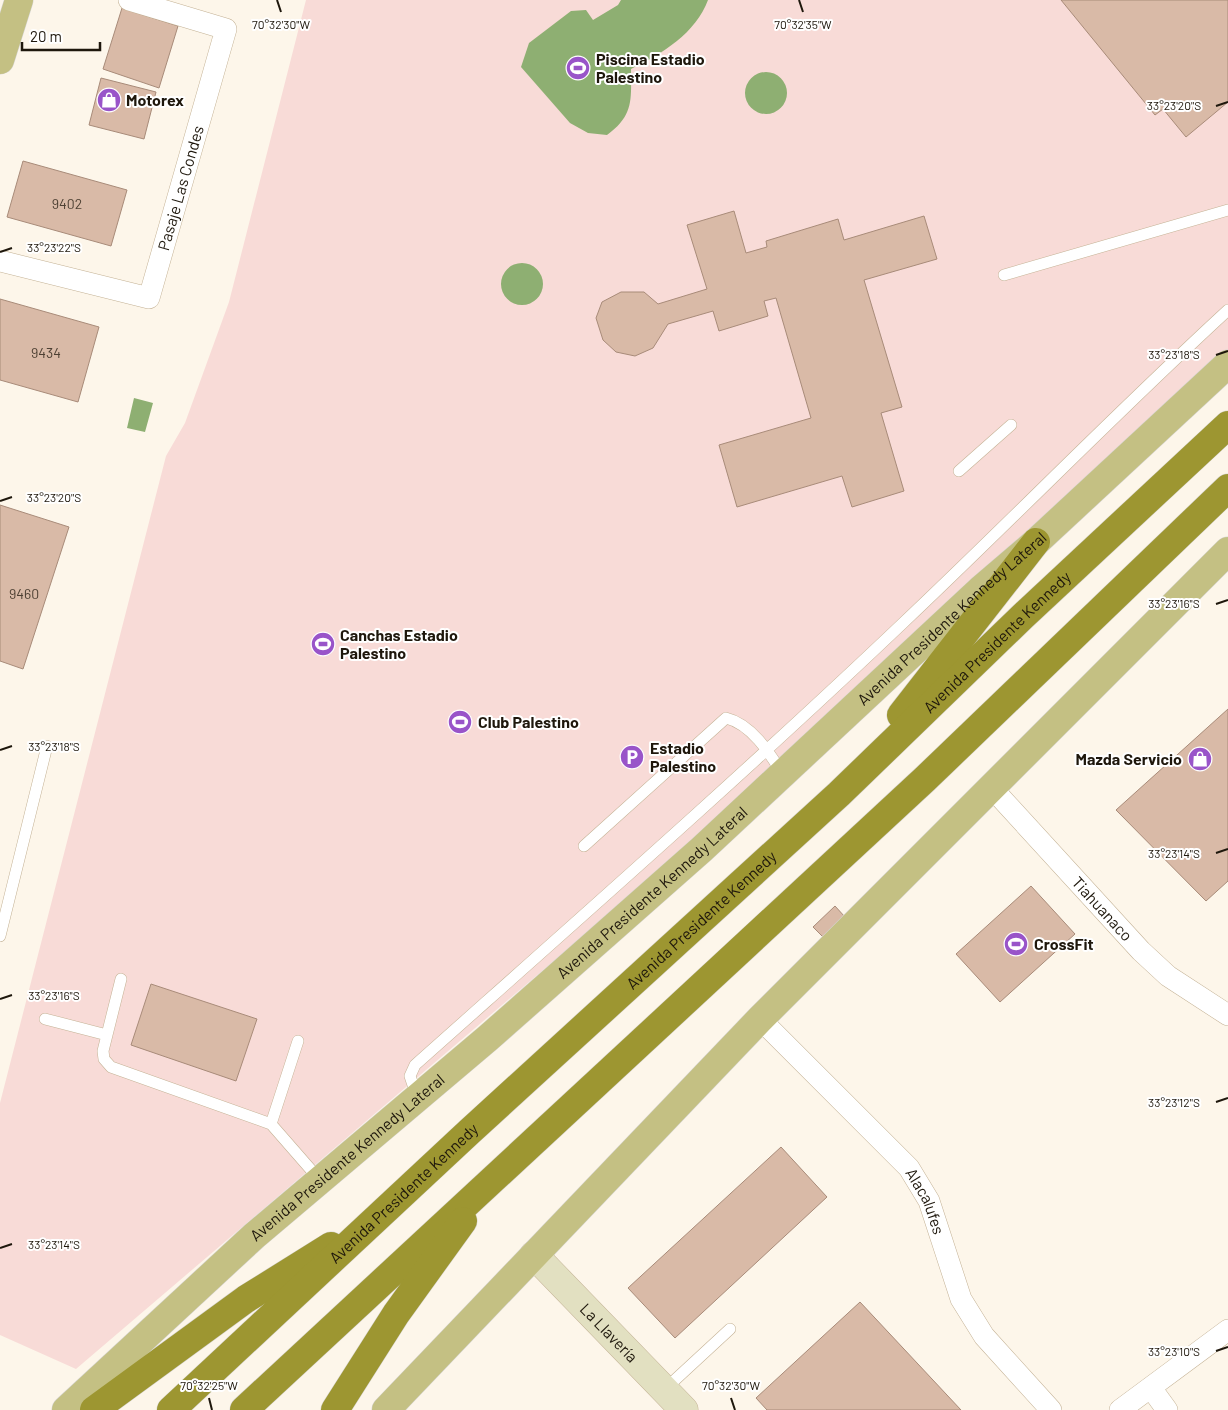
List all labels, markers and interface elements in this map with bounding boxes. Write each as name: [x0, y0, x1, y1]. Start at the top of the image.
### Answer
text: 70°32'30"W: [252, 17, 310, 31]
text: 70°32'35"W: [774, 17, 832, 31]
scale bar: [22, 20, 100, 52]
text: 20 m: [30, 27, 62, 45]
place label: Piscina Estadio Palestino: [596, 49, 705, 86]
sports icon: Piscina Estadio Palestino: [565, 55, 591, 81]
shop icon: Motorex: [96, 87, 122, 113]
place label: Motorex: [126, 90, 184, 109]
text: 33°23'20"S: [1147, 98, 1201, 112]
street label: Pasaje Las Condes: [153, 123, 207, 253]
house number: 9402: [52, 195, 82, 212]
text: 33°23'22"S: [27, 240, 81, 254]
house number: 9434: [31, 344, 61, 361]
text: 33°23'18"S: [1148, 347, 1200, 361]
text: 33°23'20"S: [27, 490, 81, 504]
street label: Avenida Presidente Kennedy Lateral: [852, 530, 1050, 710]
street label: Avenida Presidente Kennedy: [920, 567, 1074, 717]
house number: 9460: [9, 585, 39, 602]
text: 33°23'16"S: [1148, 596, 1200, 610]
place label: Canchas Estadio Palestino: [340, 625, 458, 662]
sports icon: Canchas Estadio Palestino: [310, 631, 336, 657]
sports icon: Club Palestino: [447, 709, 473, 735]
place label: Club Palestino: [478, 712, 579, 731]
place label: Estadio Palestino: [650, 738, 716, 775]
text: 33°23'18"S: [28, 739, 80, 753]
parking icon: Estadio Palestino: [619, 744, 645, 770]
shop icon: Mazda Servicio: [1187, 746, 1213, 772]
place label: Mazda Servicio: [1076, 749, 1182, 768]
street label: Avenida Presidente Kennedy Lateral: [553, 803, 751, 983]
street label: Avenida Presidente Kennedy: [623, 846, 781, 992]
text: 33°23'14"S: [1148, 846, 1200, 860]
street label: Tiahuanaco: [1069, 872, 1137, 944]
sports icon: CrossFit: [1003, 931, 1029, 957]
place label: CrossFit: [1034, 934, 1094, 953]
text: 33°23'16"S: [28, 988, 80, 1002]
street label: Avenida Presidente Kennedy Lateral: [245, 1071, 447, 1245]
text: 33°23'12"S: [1148, 1095, 1200, 1109]
street label: Avenida Presidente Kennedy: [325, 1120, 481, 1268]
street label: Alacalufes: [902, 1164, 949, 1236]
text: 33°23'14"S: [28, 1237, 80, 1251]
street label: La Llavería: [577, 1299, 642, 1366]
text: 33°23'10"S: [1148, 1344, 1200, 1358]
text: 70°32'25"W: [180, 1378, 238, 1392]
text: 70°32'30"W: [702, 1378, 760, 1392]

